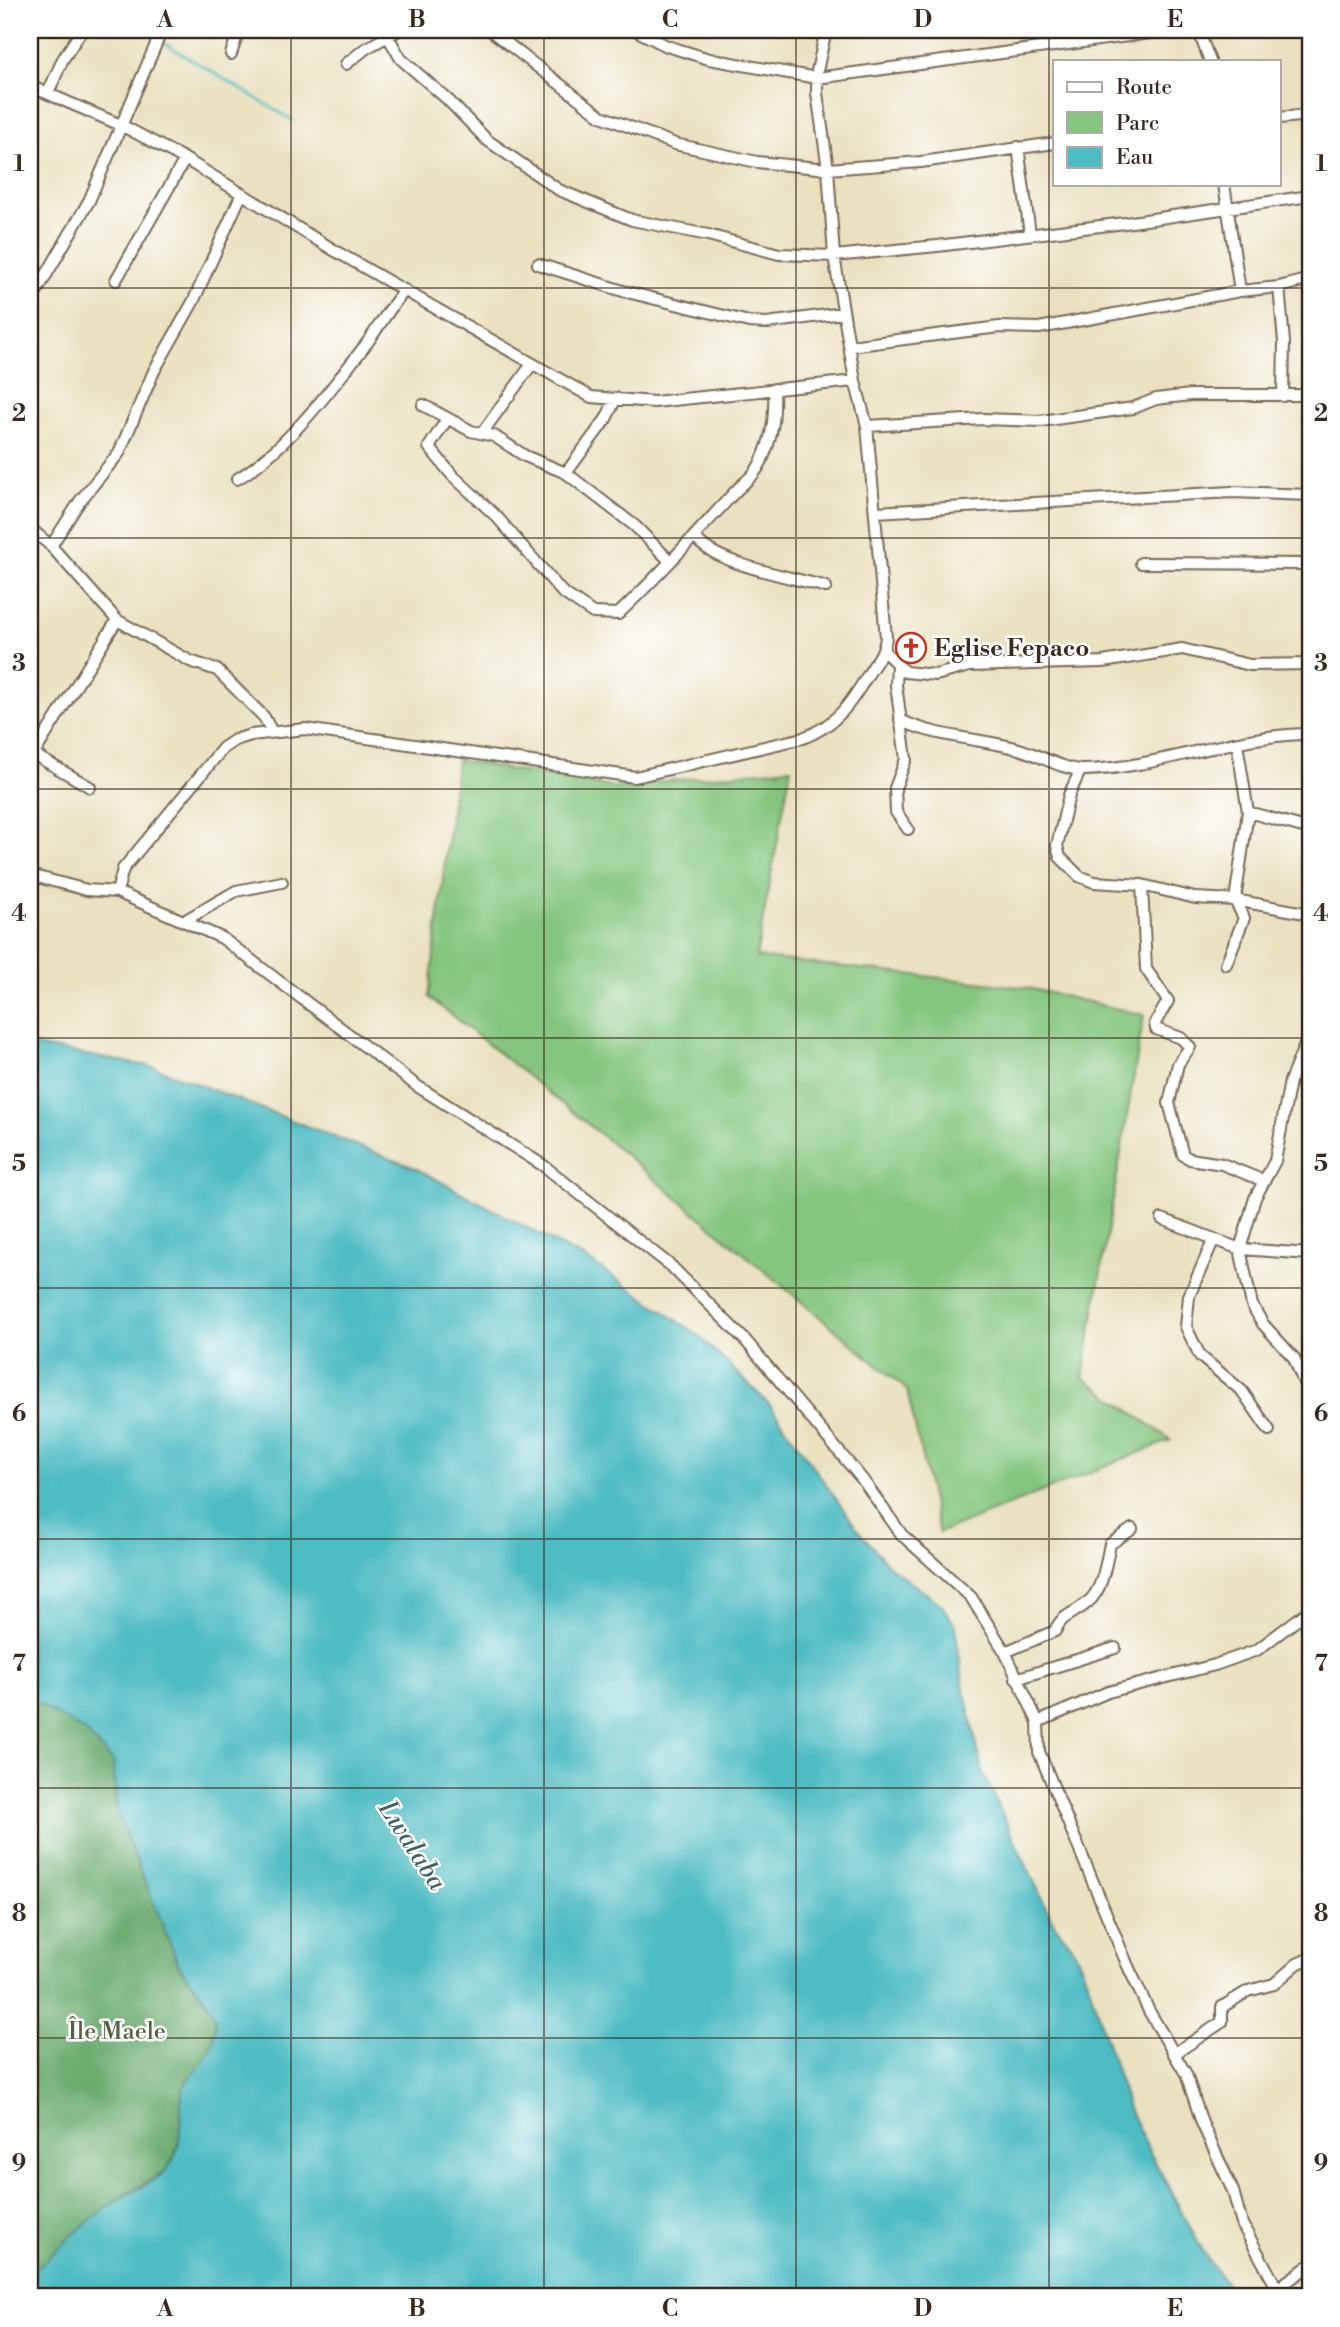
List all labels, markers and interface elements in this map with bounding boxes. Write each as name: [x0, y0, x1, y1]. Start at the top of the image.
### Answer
text: A: [156, 6, 174, 34]
text: B: [408, 6, 426, 34]
text: C: [662, 6, 678, 34]
text: D: [914, 6, 932, 34]
text: E: [1167, 6, 1183, 34]
legend: [1053, 60, 1280, 186]
text: Route: [1116, 75, 1172, 101]
text: Parc: [1116, 111, 1159, 137]
text: Eau: [1116, 145, 1153, 171]
text: 1: [13, 150, 25, 178]
text: 1: [1315, 150, 1327, 178]
text: 2: [12, 400, 26, 428]
text: 2: [1314, 400, 1328, 428]
church icon: Eglise Fepaco: [894, 631, 928, 665]
place label: Eglise Fepaco: [934, 634, 1089, 664]
text: 3: [12, 650, 26, 678]
text: 3: [1314, 650, 1328, 678]
text: 4: [11, 900, 27, 928]
text: 4: [1313, 900, 1329, 928]
text: 5: [12, 1150, 26, 1178]
text: 5: [1314, 1150, 1328, 1178]
text: 6: [12, 1400, 26, 1428]
text: 6: [1314, 1400, 1328, 1428]
text: 7: [12, 1650, 26, 1678]
text: 7: [1314, 1650, 1328, 1678]
water label: Lwalaba: [371, 1794, 453, 1897]
text: 8: [12, 1900, 26, 1928]
text: 8: [1314, 1900, 1328, 1928]
park label: Île Maele: [68, 2016, 166, 2047]
text: 9: [12, 2150, 26, 2178]
text: 9: [1314, 2150, 1328, 2178]
text: A: [156, 2295, 174, 2323]
text: B: [408, 2295, 426, 2323]
text: C: [662, 2295, 678, 2323]
text: D: [914, 2295, 932, 2323]
text: E: [1167, 2295, 1183, 2323]

